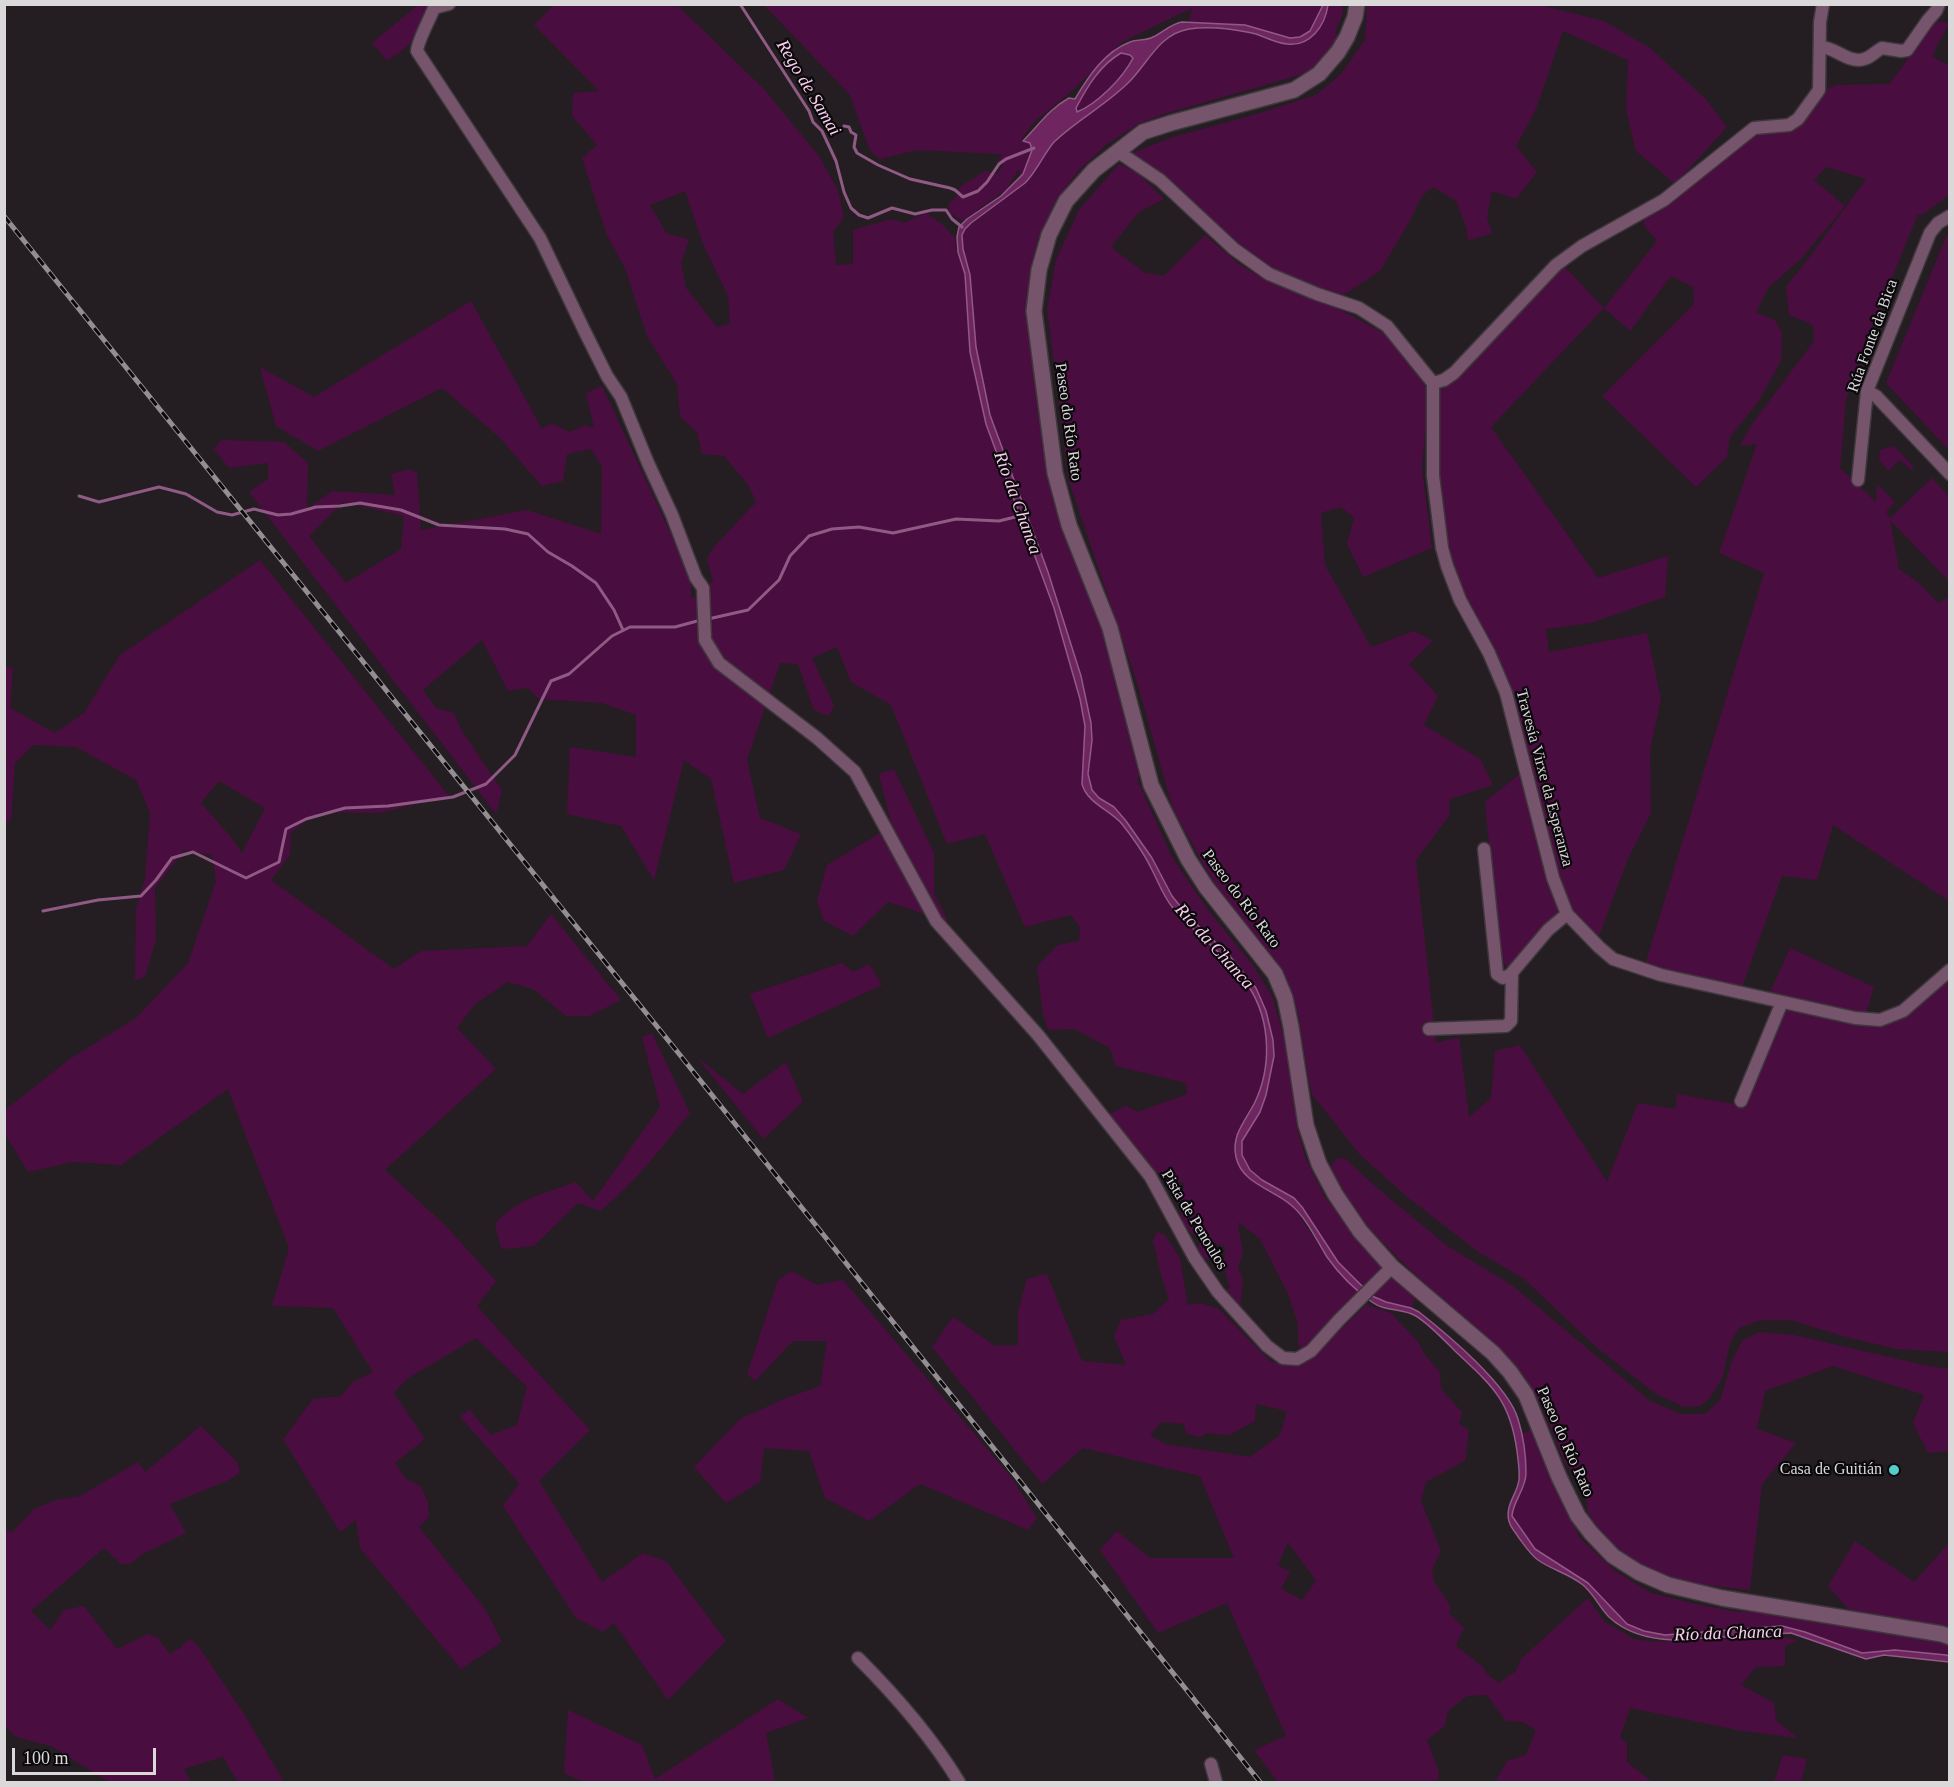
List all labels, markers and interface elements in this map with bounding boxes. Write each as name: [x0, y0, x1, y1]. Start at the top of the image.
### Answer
water label: Rego de Samai: [771, 36, 845, 140]
street label: Rúa Fonte da Bica: [1844, 277, 1902, 395]
street label: Paseo do Río Rato: [1050, 362, 1086, 482]
water label: Río da Chanca: [988, 449, 1046, 557]
street label: Travesía Virxe da Esperanza: [1511, 687, 1577, 869]
street label: Paseo do Río Rato: [1198, 846, 1284, 952]
water label: Río da Chanca: [1170, 900, 1258, 994]
street label: Pista de Penoulos: [1157, 1167, 1231, 1273]
street label: Paseo do Río Rato: [1532, 1384, 1598, 1500]
place label: Casa de Guitián: [1780, 1460, 1882, 1480]
marker: Casa de Guitián: [1887, 1463, 1901, 1477]
water label: Río da Chanca: [1674, 1621, 1782, 1647]
scale bar: [15, 1736, 159, 1774]
text: 100 m: [23, 1748, 69, 1768]

